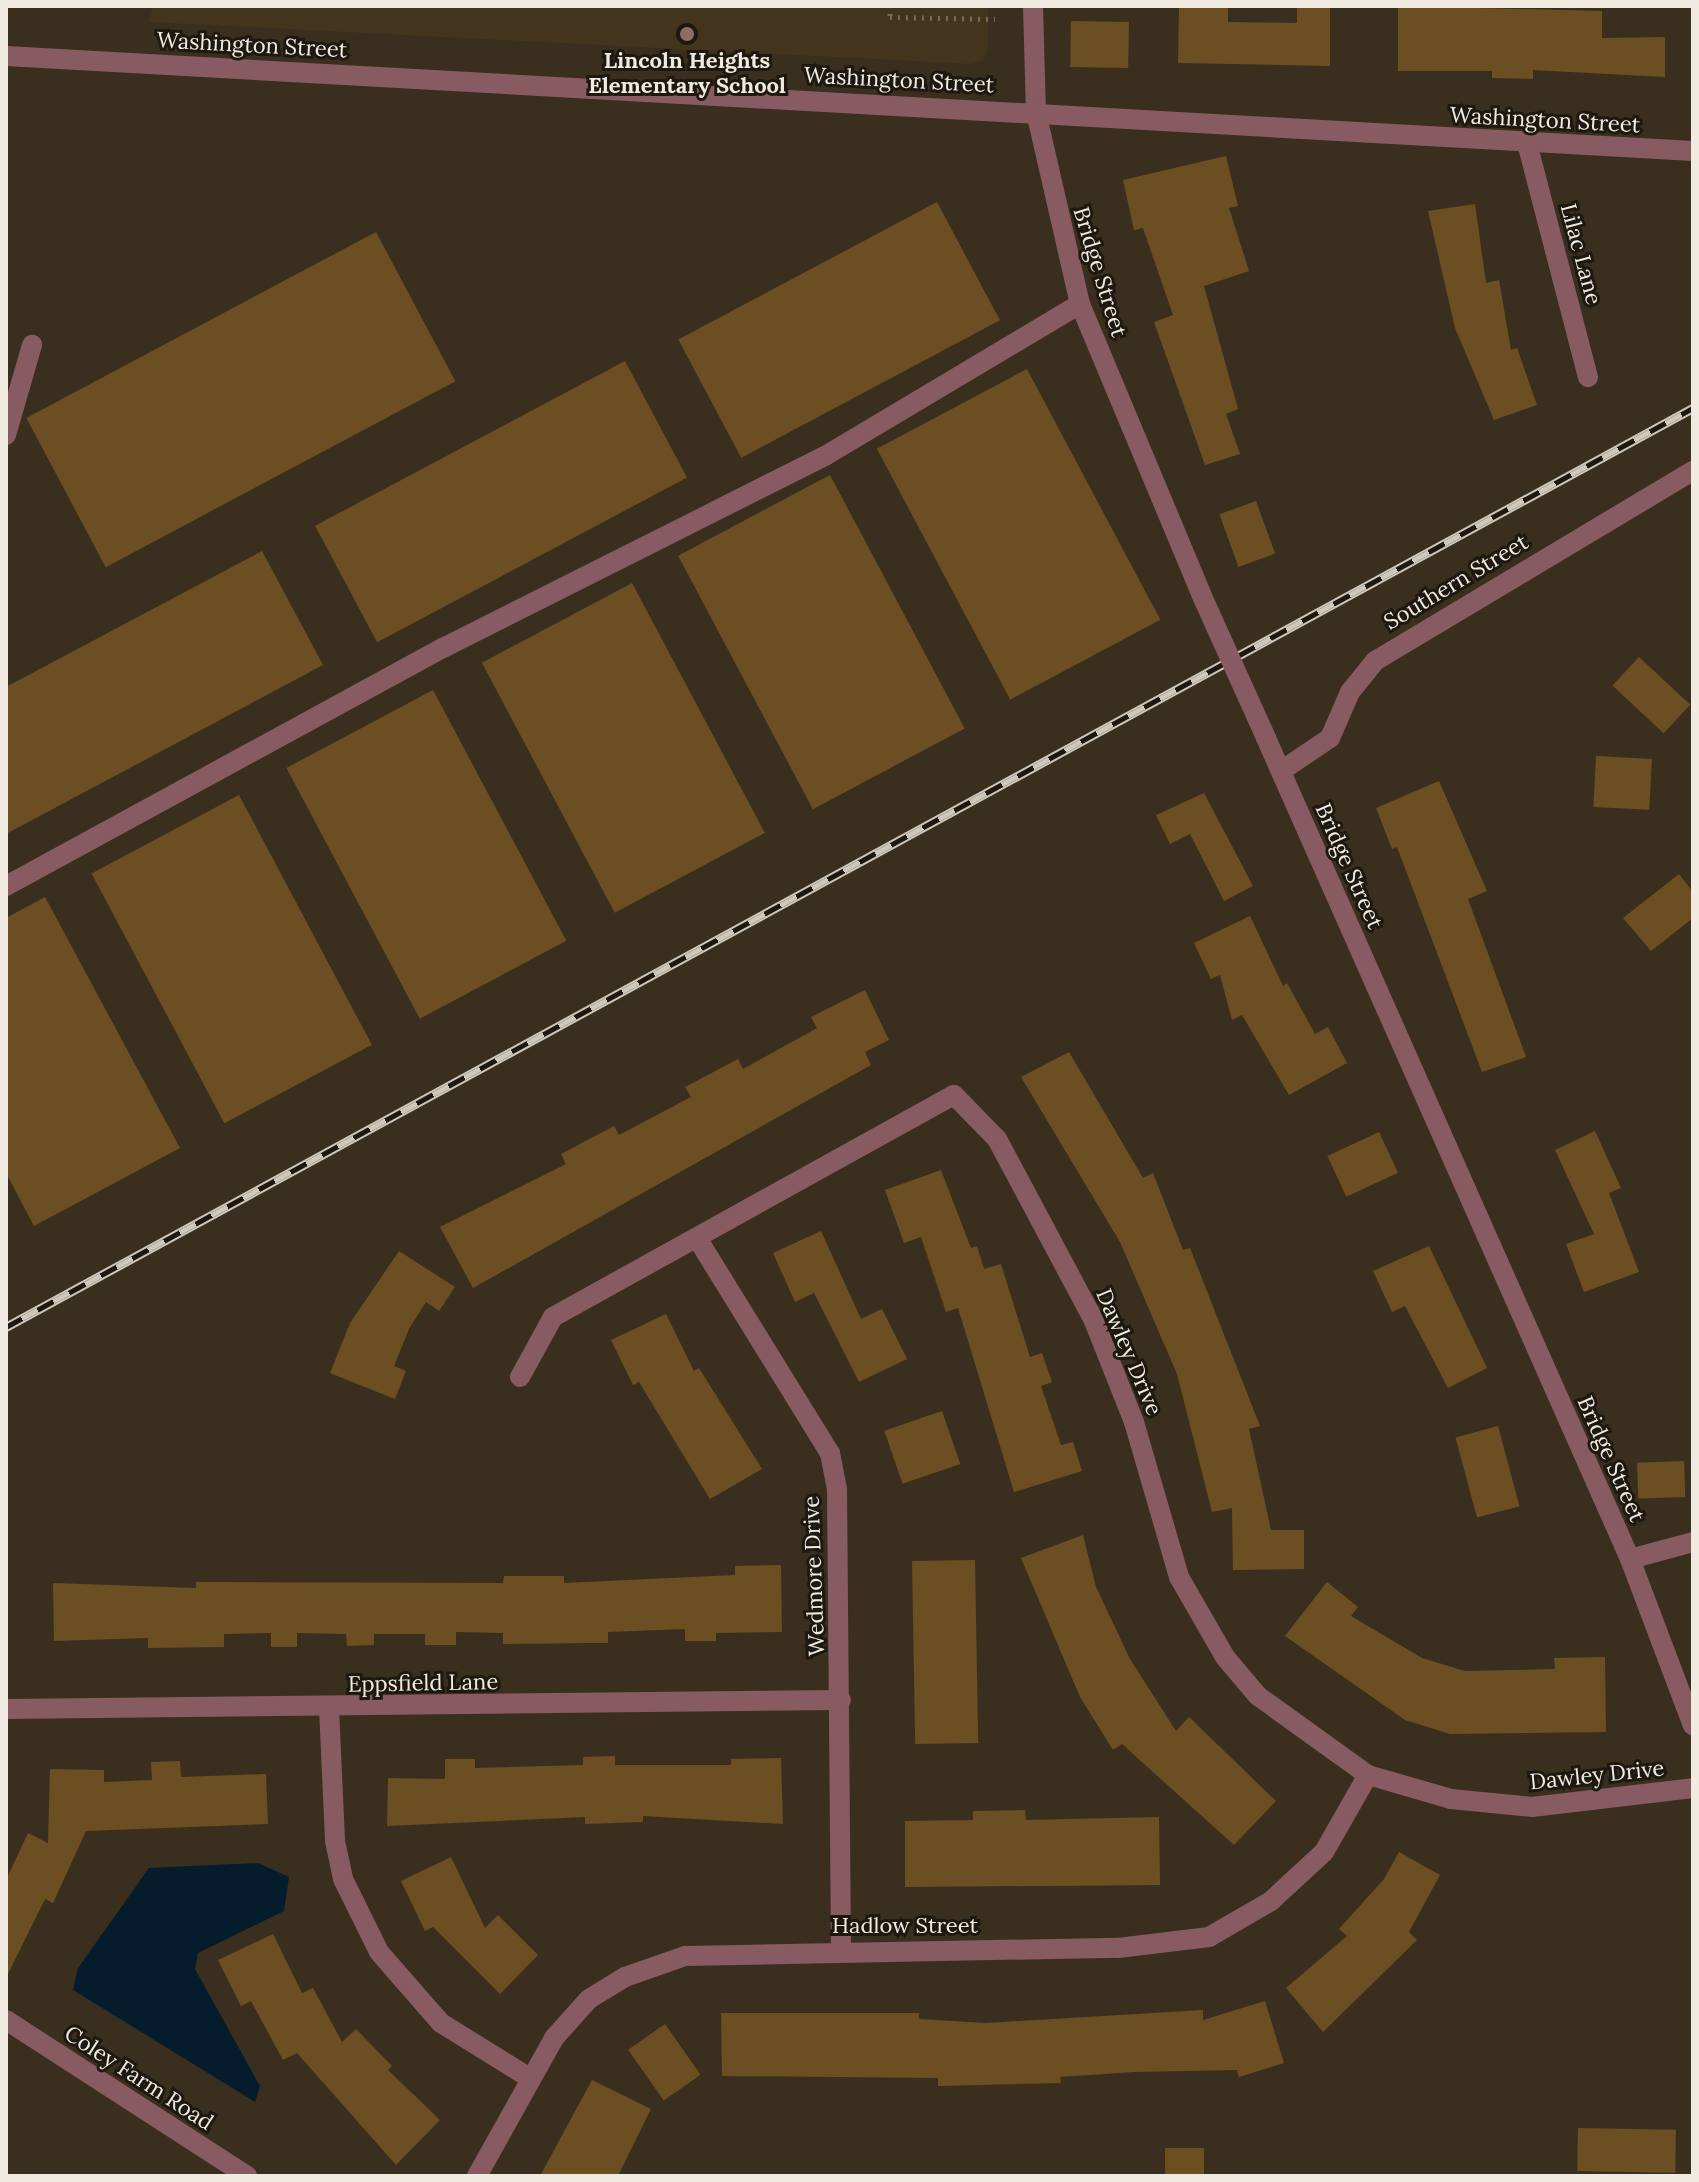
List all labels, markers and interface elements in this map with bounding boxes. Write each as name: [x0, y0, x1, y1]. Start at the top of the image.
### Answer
marker: Lincoln Heights Elementary School: [678, 25, 696, 43]
street label: Washington Street: [156, 27, 348, 63]
place label: Lincoln Heights Elementary School: [588, 47, 786, 98]
street label: Washington Street: [803, 62, 995, 98]
street label: Washington Street: [1449, 102, 1641, 138]
street label: Lilac Lane: [1555, 201, 1607, 307]
street label: Bridge Street: [1068, 204, 1132, 340]
street label: Southern Street: [1379, 529, 1533, 635]
street label: Bridge Street: [1310, 799, 1388, 933]
street label: Dawley Drive: [1090, 1285, 1168, 1419]
street label: Bridge Street: [1572, 1392, 1650, 1526]
street label: Wedmore Drive: [798, 1495, 830, 1657]
street label: Eppsfield Lane: [348, 1668, 498, 1698]
street label: Dawley Drive: [1528, 1755, 1666, 1795]
street label: Hadlow Street: [832, 1913, 978, 1939]
street label: Coley Farm Road: [60, 2020, 218, 2136]

